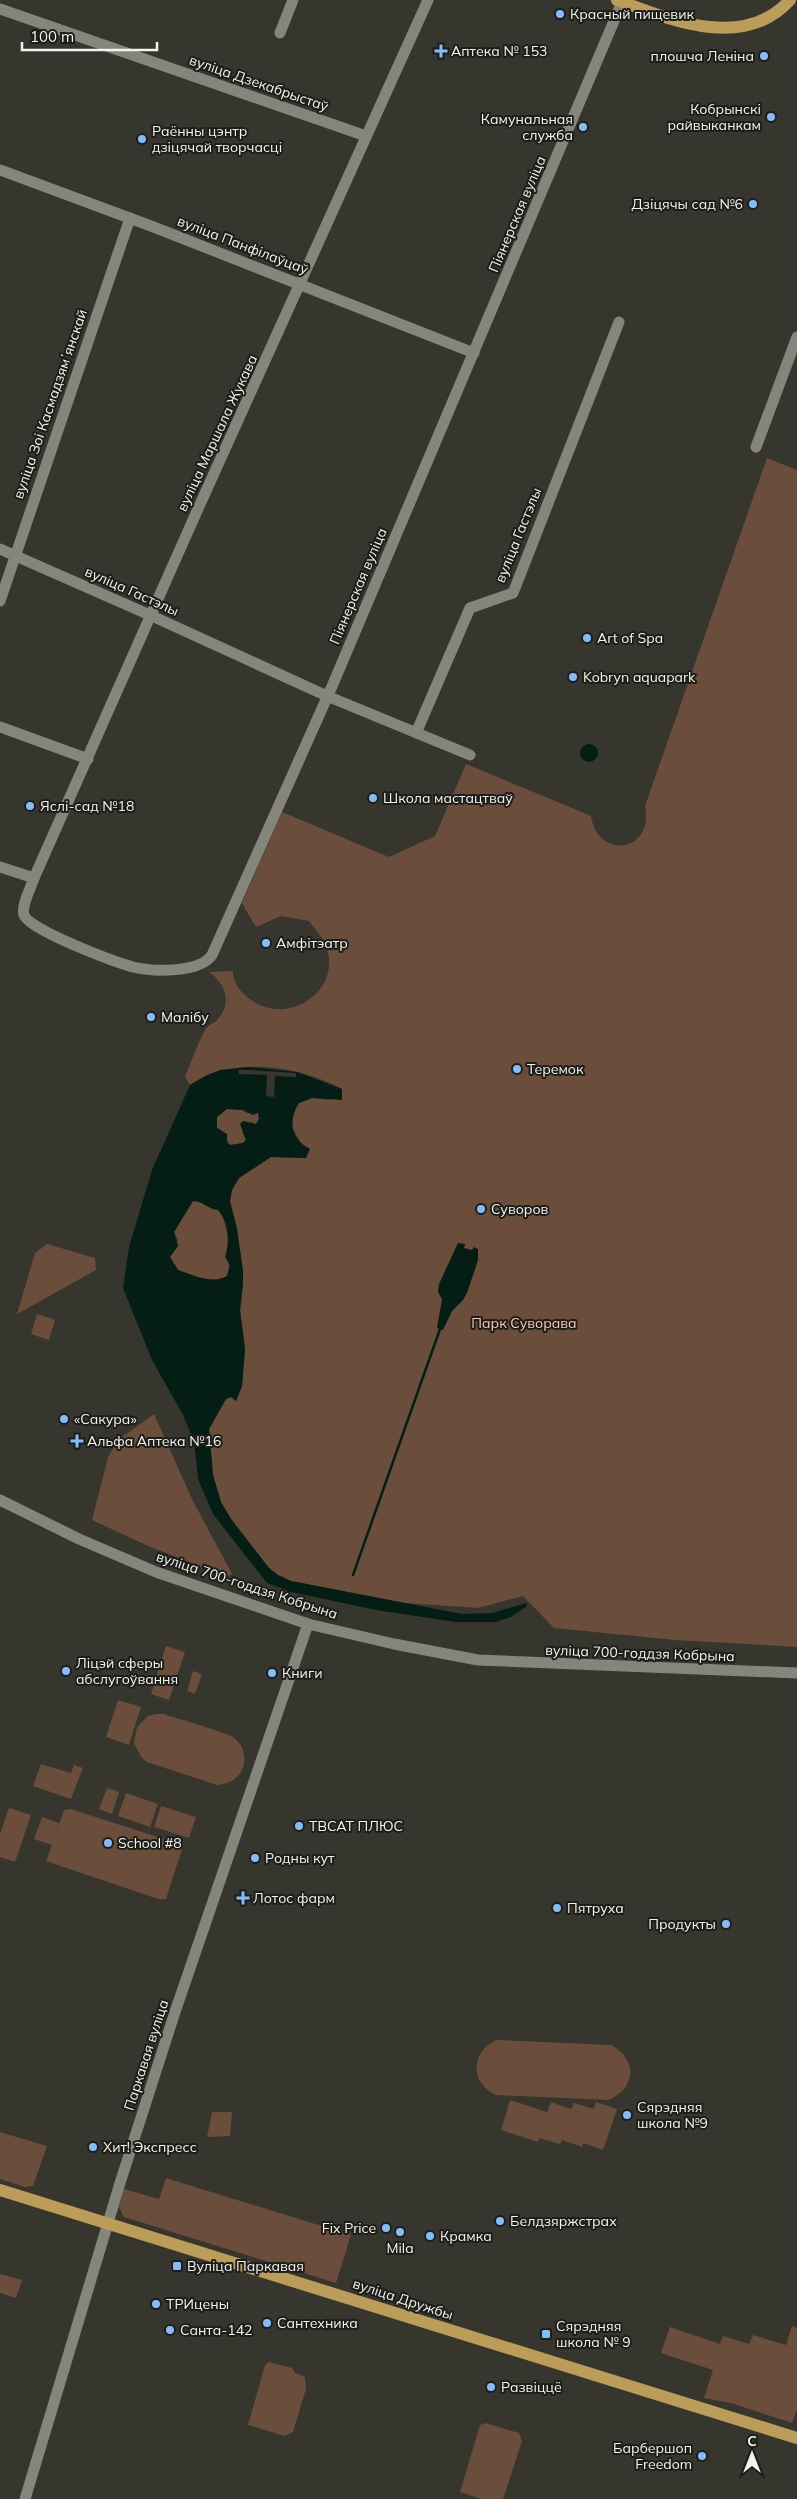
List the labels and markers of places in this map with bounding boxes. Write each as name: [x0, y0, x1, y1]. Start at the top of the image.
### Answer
place label: Красный пищевик: [570, 5, 694, 23]
marker: Красный пищевик: [554, 8, 566, 20]
place label: Аптека № 153: [451, 42, 548, 60]
marker: Аптека № 153: [435, 45, 447, 57]
place label: плошча Леніна: [651, 47, 754, 65]
marker: плошча Леніна: [758, 50, 770, 62]
place label: Кобрынскі райвыканкам: [667, 100, 761, 134]
place label: Камунальная служба: [481, 110, 573, 144]
marker: Кобрынскі райвыканкам: [765, 111, 777, 123]
marker: Камунальная служба: [577, 121, 589, 133]
place label: Раённы цэнтр дзіцячай творчасці: [152, 122, 282, 156]
marker: Раённы цэнтр дзіцячай творчасці: [136, 133, 148, 145]
place label: Дзіцячы сад №6: [632, 195, 743, 213]
marker: Дзіцячы сад №6: [747, 198, 759, 210]
place label: Art of Spa: [597, 629, 663, 647]
marker: Art of Spa: [581, 632, 593, 644]
place label: Kobryn aquapark: [583, 668, 696, 686]
marker: Kobryn aquapark: [567, 671, 579, 683]
place label: Школа мастацтваў: [383, 789, 513, 807]
marker: Школа мастацтваў: [367, 792, 379, 804]
place label: Яслі-сад №18: [40, 797, 134, 815]
marker: Яслі-сад №18: [24, 800, 36, 812]
place label: Амфітэатр: [276, 934, 348, 952]
marker: Амфітэатр: [260, 937, 272, 949]
place label: Малібу: [161, 1008, 209, 1026]
marker: Малібу: [145, 1011, 157, 1023]
place label: Теремок: [527, 1060, 584, 1078]
marker: Теремок: [511, 1063, 523, 1075]
place label: Суворов: [491, 1200, 549, 1218]
marker: Суворов: [475, 1203, 487, 1215]
place label: «Сакура»: [74, 1410, 137, 1428]
marker: «Сакура»: [58, 1413, 70, 1425]
place label: Альфа Аптека №16: [87, 1432, 221, 1450]
marker: Альфа Аптека №16: [71, 1435, 83, 1447]
place label: Ліцэй сферы абслугоўвання: [76, 1654, 178, 1688]
place label: Книги: [282, 1664, 322, 1682]
marker: Ліцэй сферы абслугоўвання: [60, 1665, 72, 1677]
marker: Книги: [266, 1667, 278, 1679]
place label: ТВСАТ ПЛЮС: [309, 1817, 403, 1835]
marker: ТВСАТ ПЛЮС: [293, 1820, 305, 1832]
place label: School #8: [118, 1834, 182, 1852]
marker: School #8: [102, 1837, 114, 1849]
place label: Родны кут: [265, 1849, 335, 1867]
marker: Родны кут: [249, 1852, 261, 1864]
place label: Лотос фарм: [253, 1889, 335, 1907]
marker: Лотос фарм: [237, 1892, 249, 1904]
place label: Пятруха: [567, 1899, 624, 1917]
marker: Пятруха: [551, 1902, 563, 1914]
place label: Продукты: [648, 1915, 716, 1933]
marker: Продукты: [720, 1918, 732, 1930]
place label: Сярэдняя школа №9: [637, 2098, 708, 2132]
marker: Сярэдняя школа №9: [621, 2109, 633, 2121]
place label: Хит! Экспресс: [103, 2138, 197, 2156]
marker: Хит! Экспресс: [87, 2141, 99, 2153]
place label: Белдзяржстрах: [510, 2212, 617, 2230]
marker: Белдзяржстрах: [494, 2215, 506, 2227]
place label: Fix Price: [322, 2219, 376, 2237]
marker: Fix Price: [380, 2222, 392, 2234]
marker: Mila: [394, 2226, 406, 2238]
place label: Крамка: [440, 2227, 492, 2245]
marker: Крамка: [424, 2230, 436, 2242]
place label: Mila: [386, 2239, 414, 2257]
place label: Вуліца Паркавая: [187, 2257, 304, 2275]
marker: Вуліца Паркавая: [171, 2260, 183, 2272]
place label: ТРИцены: [166, 2295, 229, 2313]
marker: ТРИцены: [150, 2298, 162, 2310]
place label: Сантехника: [277, 2314, 358, 2332]
marker: Сантехника: [261, 2317, 273, 2329]
place label: Сярэдняя школа № 9: [556, 2317, 631, 2351]
place label: Санта-142: [180, 2321, 252, 2339]
marker: Санта-142: [164, 2324, 176, 2336]
marker: Сярэдняя школа № 9: [540, 2328, 552, 2340]
place label: Развіццё: [501, 2378, 562, 2396]
marker: Развіццё: [485, 2381, 497, 2393]
place label: Барбершоп Freedom: [613, 2439, 692, 2473]
marker: Барбершоп Freedom: [696, 2450, 708, 2462]

